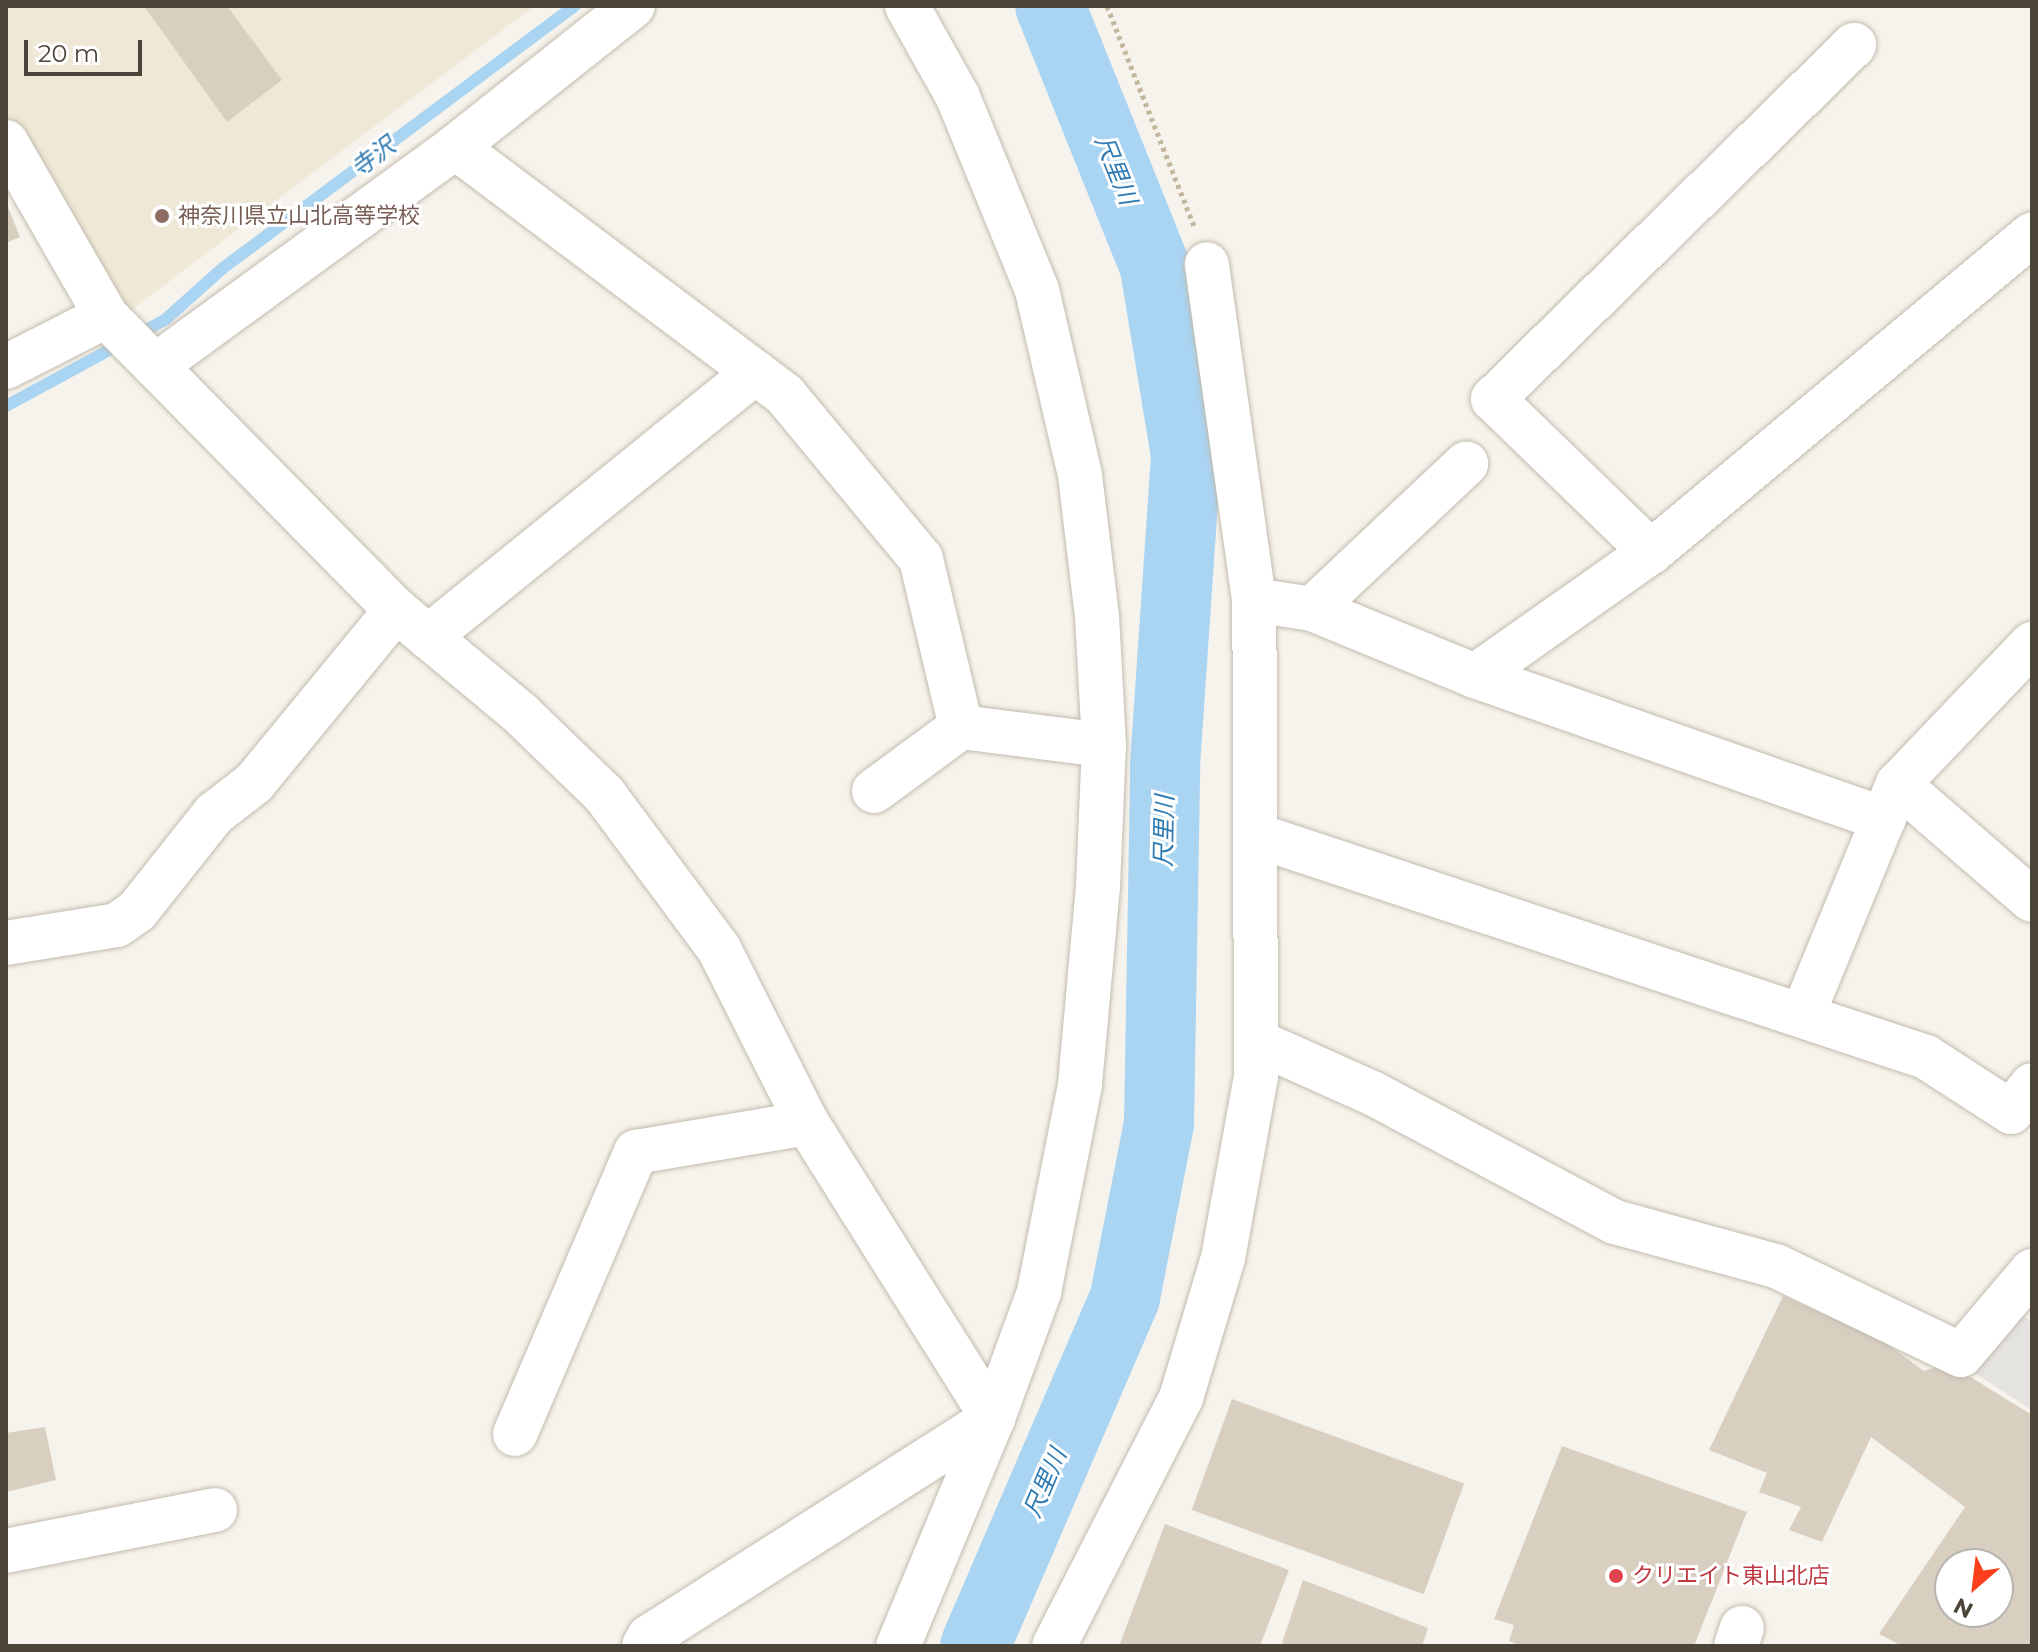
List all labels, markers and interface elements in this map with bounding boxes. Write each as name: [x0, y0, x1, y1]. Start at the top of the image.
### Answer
scale bar: [28, 24, 146, 74]
text: 20 m: [38, 39, 99, 68]
water label: 寺沢: [345, 131, 401, 183]
water label: 尺里川: [1089, 131, 1143, 209]
place label: 神奈川県立山北高等学校: [178, 203, 420, 229]
marker: 神奈川県立山北高等学校: [153, 207, 171, 225]
water label: 尺里川: [1149, 795, 1179, 867]
water label: 尺里川: [1018, 1444, 1072, 1522]
north arrow: [1934, 1548, 2014, 1628]
place label: クリエイト東山北店: [1632, 1563, 1830, 1589]
marker: クリエイト東山北店: [1607, 1567, 1625, 1585]
text: N: [1949, 1592, 1978, 1624]

